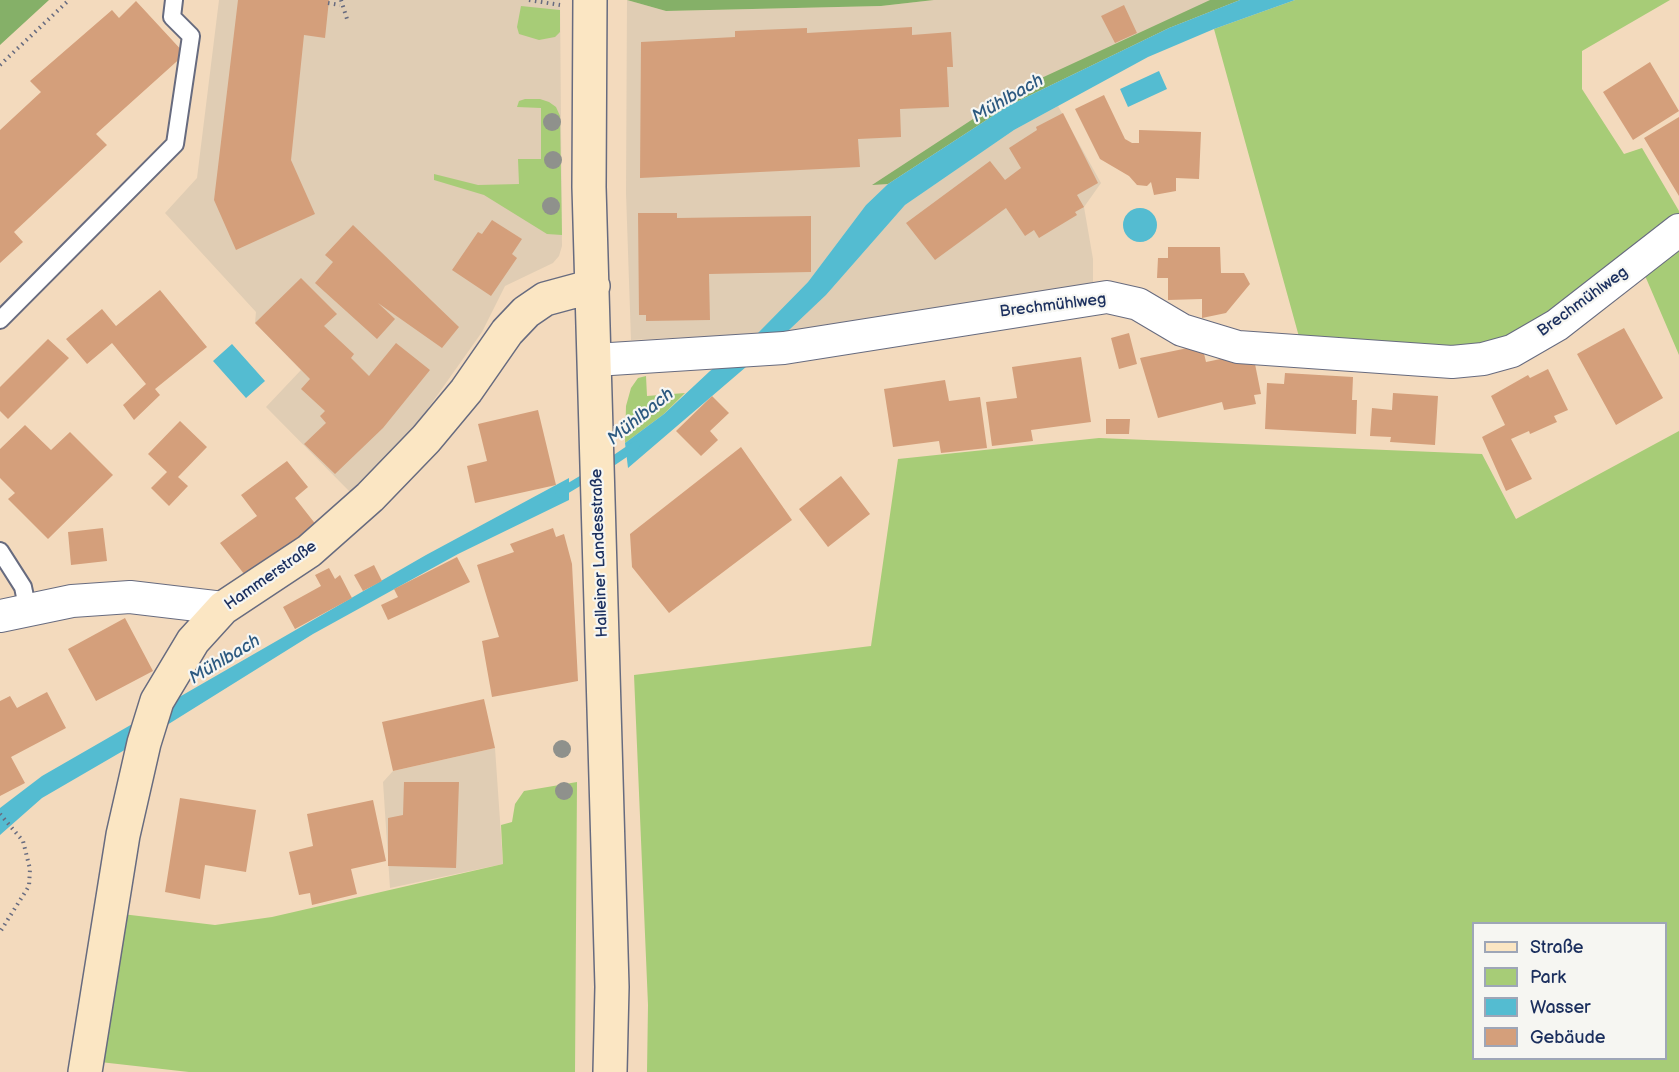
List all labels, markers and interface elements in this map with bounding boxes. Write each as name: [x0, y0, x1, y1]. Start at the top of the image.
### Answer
water label: Mühlbach: [968, 70, 1048, 128]
street label: Brechmühlweg: [1534, 263, 1632, 341]
street label: Brechmühlweg: [999, 290, 1107, 322]
water label: Mühlbach: [603, 384, 679, 450]
street label: Halleiner Landesstraße: [587, 468, 613, 638]
street label: Hammerstraße: [221, 537, 321, 615]
water label: Mühlbach: [186, 630, 264, 690]
legend: [1472, 922, 1667, 1060]
text: Straße: [1530, 937, 1583, 958]
text: Park: [1530, 967, 1566, 988]
text: Wasser: [1530, 997, 1591, 1018]
text: Gebäude: [1530, 1027, 1606, 1048]

